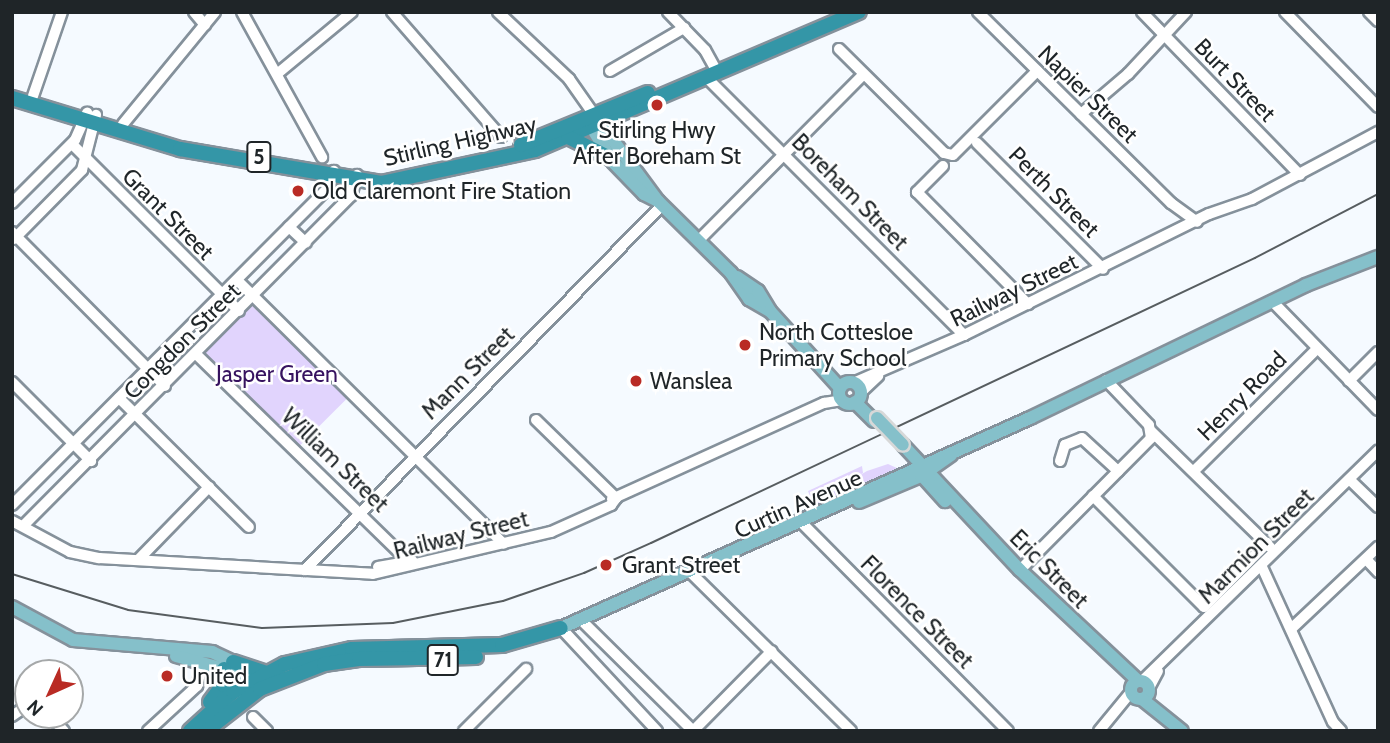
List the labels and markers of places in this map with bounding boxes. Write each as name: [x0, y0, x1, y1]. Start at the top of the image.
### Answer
marker: Stirling Hwy After Boreham St: [649, 97, 665, 113]
place label: Stirling Hwy After Boreham St: [573, 116, 741, 170]
place label: Old Claremont Fire Station: [312, 177, 571, 205]
marker: Old Claremont Fire Station: [290, 183, 306, 199]
place label: North Cottesloe Primary School: [759, 318, 913, 372]
marker: North Cottesloe Primary School: [737, 337, 753, 353]
place label: Wanslea: [650, 367, 732, 395]
marker: Wanslea: [628, 373, 644, 389]
place label: Grant Street: [622, 551, 740, 579]
marker: Grant Street: [596, 555, 616, 575]
place label: United: [181, 662, 247, 690]
marker: United: [159, 668, 175, 684]

